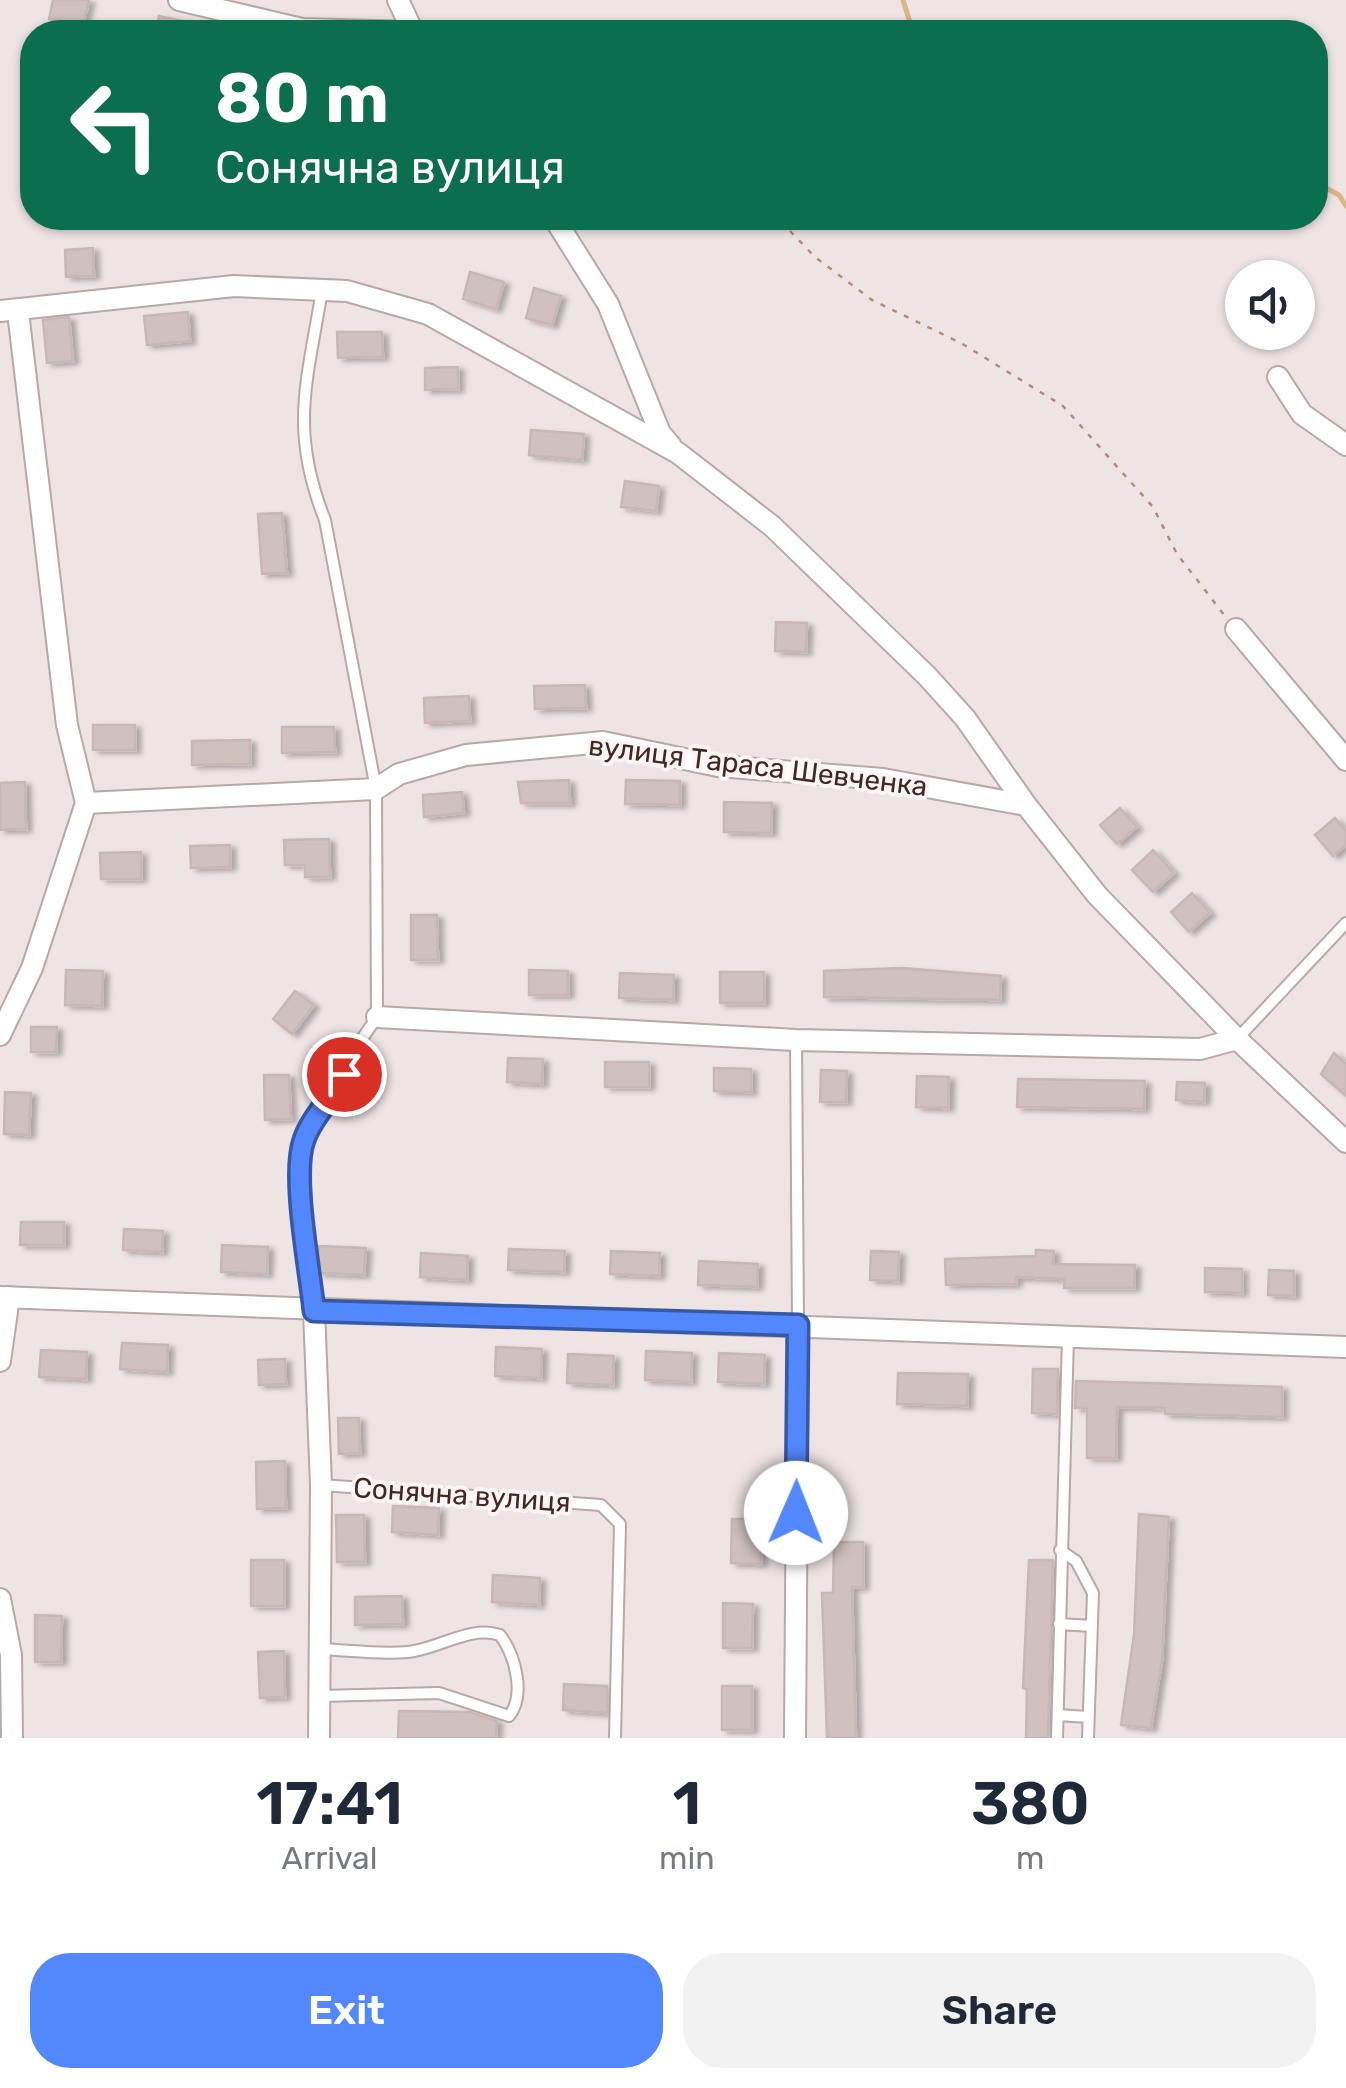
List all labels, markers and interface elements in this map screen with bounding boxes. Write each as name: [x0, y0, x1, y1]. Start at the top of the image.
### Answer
text: 80 m: [215, 57, 389, 140]
icon: left: [50, 60, 180, 190]
text: Сонячна вулиця: [215, 141, 565, 194]
map controls: [1225, 260, 1315, 350]
button: sound: [1225, 260, 1315, 350]
street label: вулиця Тараса Шевченка: [587, 729, 929, 803]
pin: [302, 1032, 387, 1117]
icon: arrive: [317, 1047, 372, 1102]
position arrow: [744, 1461, 848, 1565]
street label: Сонячна вулиця: [352, 1471, 572, 1519]
text: 17:41: [256, 1768, 403, 1839]
text: 1: [673, 1768, 701, 1839]
text: 380: [971, 1768, 1090, 1839]
text: Arrival: [282, 1839, 378, 1877]
text: min: [659, 1839, 715, 1877]
text: m: [1016, 1839, 1045, 1877]
button: Exit: [30, 1953, 663, 2068]
button: Share: [683, 1953, 1316, 2068]

